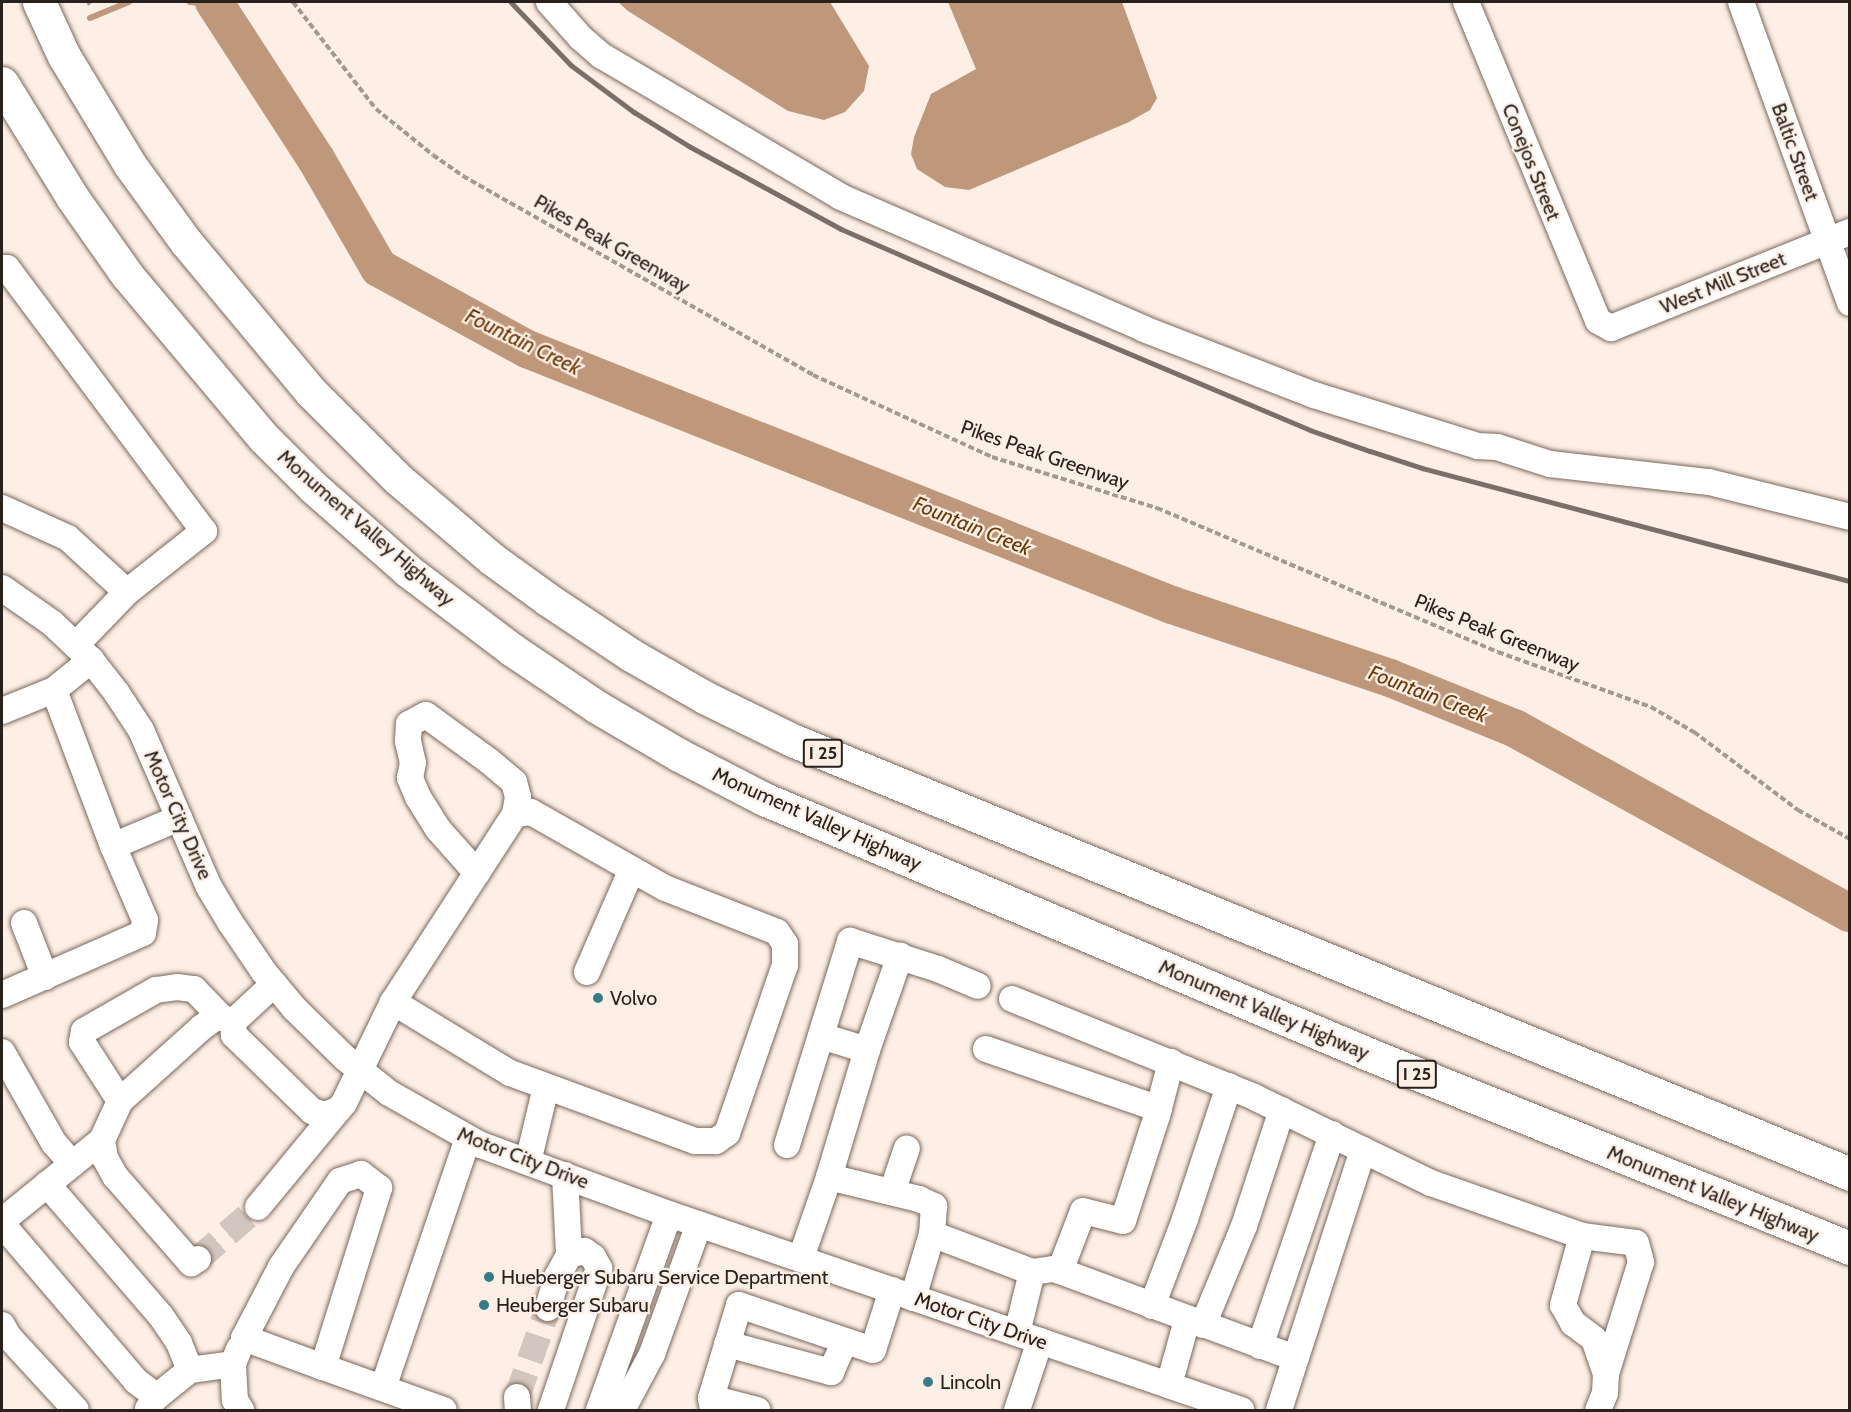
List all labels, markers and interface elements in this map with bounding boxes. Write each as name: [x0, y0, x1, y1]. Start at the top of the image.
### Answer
street label: Conejos Street: [1497, 100, 1565, 224]
street label: Baltic Street: [1766, 100, 1824, 204]
street label: Pikes Peak Greenway: [530, 190, 694, 298]
street label: West Mill Street: [1657, 247, 1789, 319]
water label: Fountain Creek: [461, 303, 585, 381]
street label: Pikes Peak Greenway: [958, 415, 1132, 495]
street label: Monument Valley Highway: [273, 445, 459, 611]
water label: Fountain Creek: [909, 491, 1035, 561]
street label: Pikes Peak Greenway: [1411, 589, 1583, 677]
water label: Fountain Creek: [1365, 660, 1491, 728]
road number: I 25: [802, 738, 844, 768]
street label: Motor City Drive: [139, 747, 217, 883]
street label: Monument Valley Highway: [709, 762, 925, 876]
street label: Monument Valley Highway: [1155, 955, 1373, 1065]
place label: Volvo: [610, 986, 657, 1010]
marker: Volvo: [591, 991, 605, 1005]
road number: I 25: [1396, 1059, 1438, 1089]
street label: Motor City Drive: [454, 1122, 592, 1194]
street label: Monument Valley Highway: [1604, 1140, 1822, 1248]
place label: Hueberger Subaru Service Department: [501, 1265, 828, 1289]
marker: Hueberger Subaru Service Department: [482, 1270, 496, 1284]
street label: Motor City Drive: [912, 1287, 1050, 1355]
place label: Heuberger Subaru: [496, 1293, 649, 1317]
marker: Heuberger Subaru: [477, 1298, 491, 1312]
place label: Lincoln: [940, 1370, 1001, 1394]
marker: Lincoln: [921, 1375, 935, 1389]

